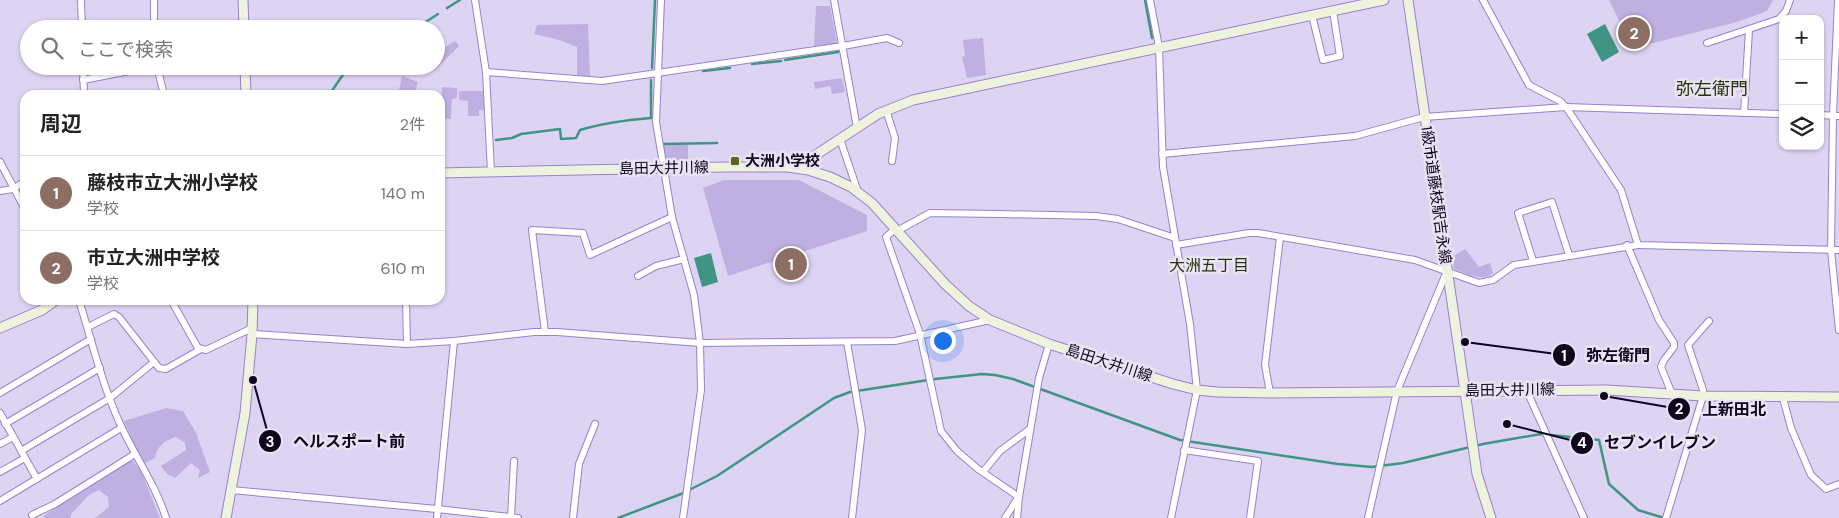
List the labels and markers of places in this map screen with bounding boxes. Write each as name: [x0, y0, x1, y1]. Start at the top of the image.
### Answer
pin: 2: [1618, 14, 1650, 52]
place label: 大洲小学校: [745, 151, 820, 171]
marker: 大洲小学校: [729, 155, 741, 167]
pin: 1: [775, 245, 807, 283]
callout: 弥左衛門: [1551, 340, 1660, 371]
callout: 上新田北: [1667, 394, 1776, 425]
callout: ヘルスポート前: [258, 426, 415, 457]
callout: セブンイレブン: [1569, 427, 1726, 458]

